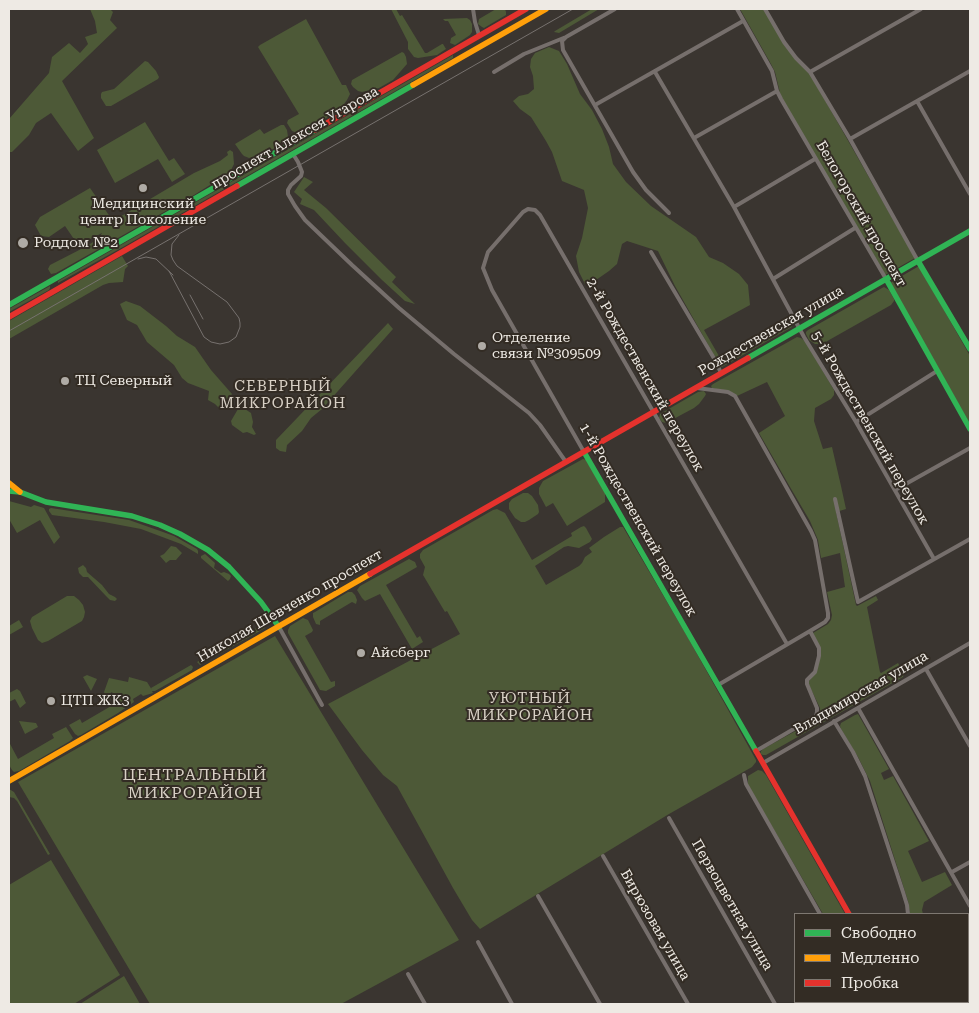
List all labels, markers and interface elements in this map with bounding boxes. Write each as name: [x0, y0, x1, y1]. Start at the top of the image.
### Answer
street label: проспект Алексея Угарова: [208, 83, 382, 193]
street label: Белогорский проспект: [812, 138, 910, 290]
marker: Медицинский центр Поколение: [137, 182, 149, 194]
place label: Медицинский центр Поколение: [80, 196, 206, 228]
place label: Роддом №2: [34, 235, 118, 251]
marker: Роддом №2: [16, 236, 30, 250]
street label: 2-й Рождественский переулок: [583, 275, 707, 475]
street label: Рождественская улица: [695, 283, 847, 379]
street label: 5-й Рождественский переулок: [808, 328, 932, 528]
place label: Отделение связи №309509: [492, 330, 601, 362]
marker: Отделение связи №309509: [476, 340, 488, 352]
place label: ТЦ Северный: [75, 373, 172, 389]
marker: ТЦ Северный: [59, 375, 71, 387]
district label: СЕВЕРНЫЙ МИКРОРАЙОН: [218, 378, 348, 413]
street label: 1-й Рождественский переулок: [576, 420, 700, 620]
street label: Николая Шевченко проспект: [194, 546, 386, 666]
place label: Айсберг: [371, 645, 430, 661]
marker: Айсберг: [355, 647, 367, 659]
street label: Владимирская улица: [791, 648, 931, 738]
district label: УЮТНЫЙ МИКРОРАЙОН: [465, 690, 595, 725]
place label: ЦТП ЖК3: [61, 693, 130, 709]
marker: ЦТП ЖК3: [45, 695, 57, 707]
district label: ЦЕНТРАЛЬНЫЙ МИКРОРАЙОН: [121, 765, 269, 803]
street label: Первоцветная улица: [688, 837, 776, 973]
street label: Бирюзовая улица: [616, 867, 694, 983]
legend: [794, 913, 969, 1003]
text: Свободно: [841, 924, 916, 942]
text: Медленно: [841, 949, 920, 967]
text: Пробка: [841, 974, 899, 992]

